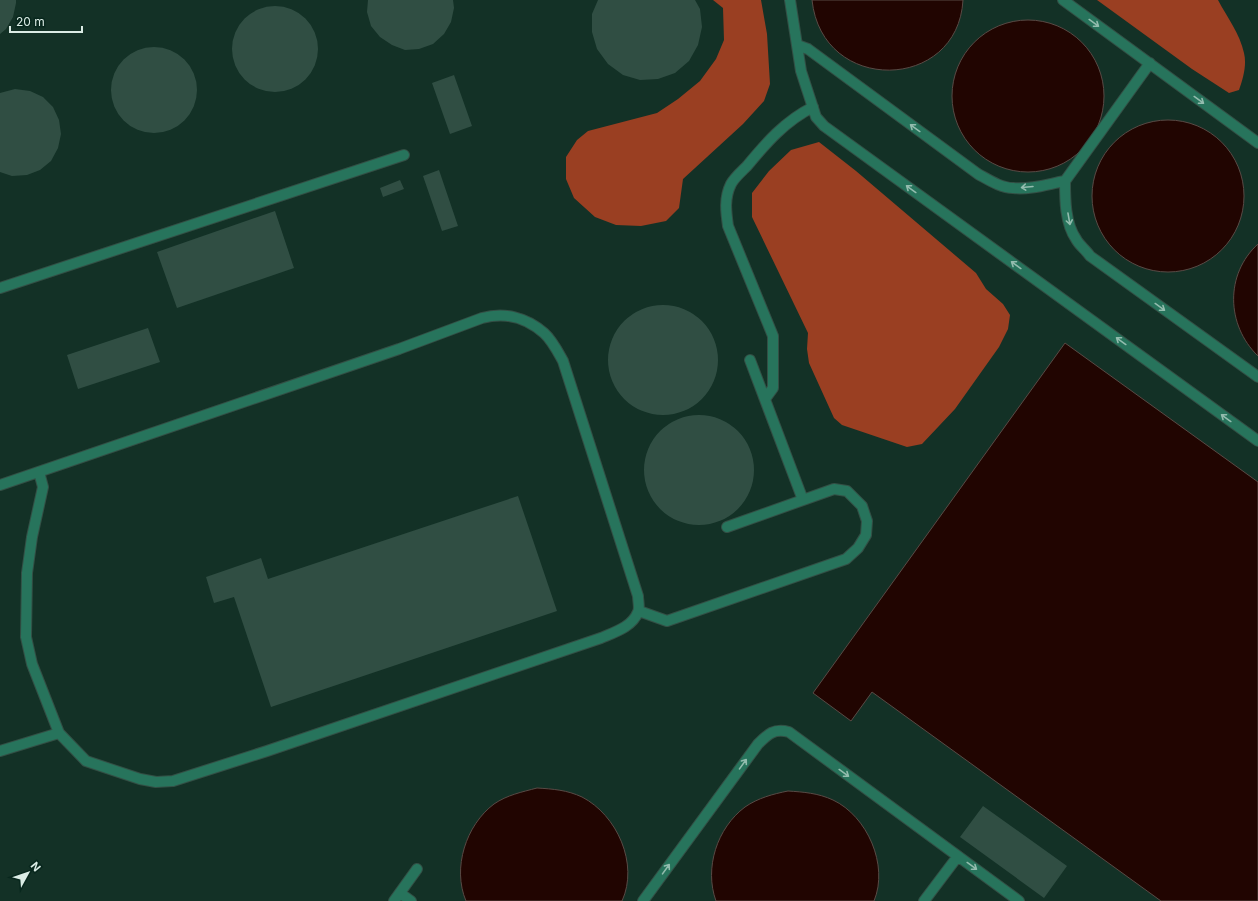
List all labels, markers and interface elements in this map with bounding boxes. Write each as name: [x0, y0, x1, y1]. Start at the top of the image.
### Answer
scale bar: [10, 8, 82, 34]
text: 20 m: [16, 14, 45, 29]
one-way arrow: [1089, 19, 1100, 27]
one-way arrow: [1194, 96, 1205, 104]
one-way arrow: [910, 123, 921, 132]
one-way arrow: [1021, 184, 1034, 191]
one-way arrow: [906, 185, 917, 193]
one-way arrow: [1065, 212, 1073, 225]
one-way arrow: [1011, 261, 1022, 269]
one-way arrow: [1155, 302, 1166, 311]
one-way arrow: [1116, 337, 1127, 345]
one-way arrow: [1221, 414, 1232, 422]
one-way arrow: [739, 759, 747, 770]
one-way arrow: [839, 769, 850, 777]
north arrow: [8, 853, 48, 893]
text: N: [28, 859, 44, 874]
one-way arrow: [966, 862, 977, 871]
one-way arrow: [662, 864, 671, 875]

